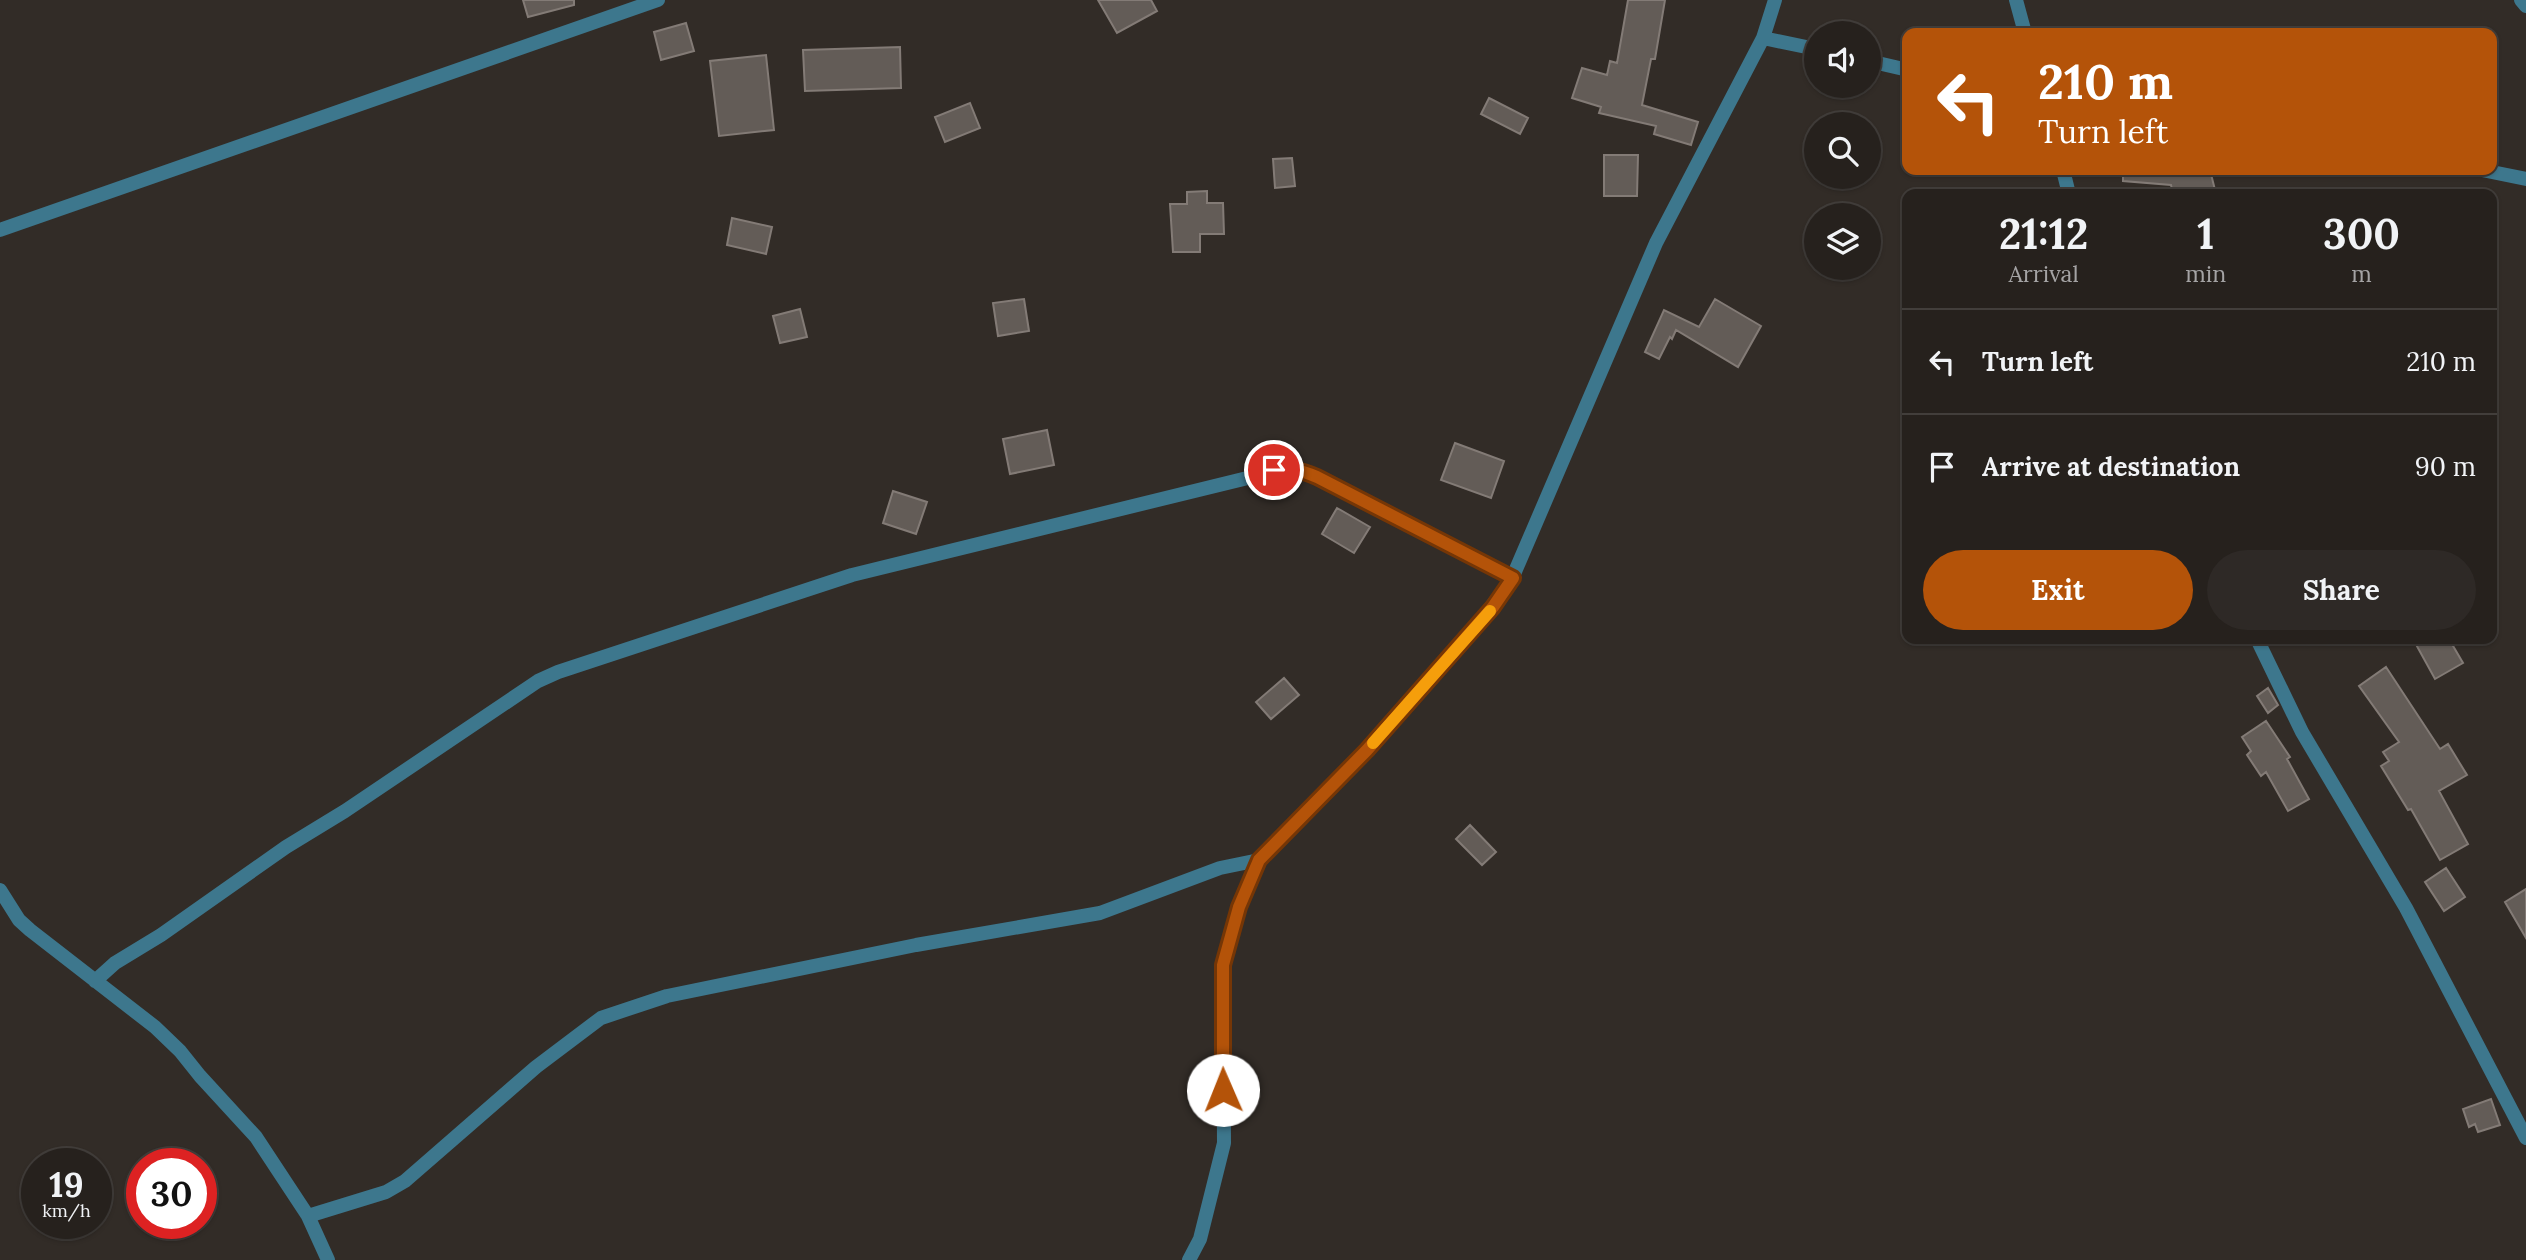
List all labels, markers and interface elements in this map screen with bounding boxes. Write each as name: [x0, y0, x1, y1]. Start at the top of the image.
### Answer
map controls: [1804, 21, 1881, 280]
button: sound: [1804, 21, 1881, 98]
text: 210 m: [2038, 50, 2173, 112]
icon: left: [1923, 56, 2014, 147]
text: Turn left: [2038, 111, 2168, 152]
button: search: [1804, 112, 1881, 189]
button: layers: [1804, 203, 1881, 280]
text: 21:12: [1999, 207, 2088, 261]
text: 1: [2197, 207, 2214, 261]
text: 300: [2323, 207, 2400, 261]
text: Arrival: [2008, 259, 2079, 288]
text: min: [2185, 259, 2226, 288]
text: m: [2351, 259, 2372, 288]
icon: left: [1923, 343, 1961, 381]
text: Turn left: [1982, 345, 2093, 378]
text: 210 m: [2406, 345, 2476, 378]
pin: [1244, 440, 1304, 500]
icon: arrive: [1923, 448, 1961, 486]
text: Arrive at destination: [1982, 450, 2240, 483]
text: 90 m: [2415, 450, 2476, 483]
icon: arrive: [1255, 451, 1293, 489]
button: Exit: [1923, 550, 2193, 630]
button: Share: [2207, 550, 2476, 630]
position arrow: [1186, 1053, 1260, 1127]
speed limit sign: 30: [126, 1148, 217, 1239]
text: 19: [49, 1162, 84, 1207]
text: km/h: [42, 1199, 91, 1222]

